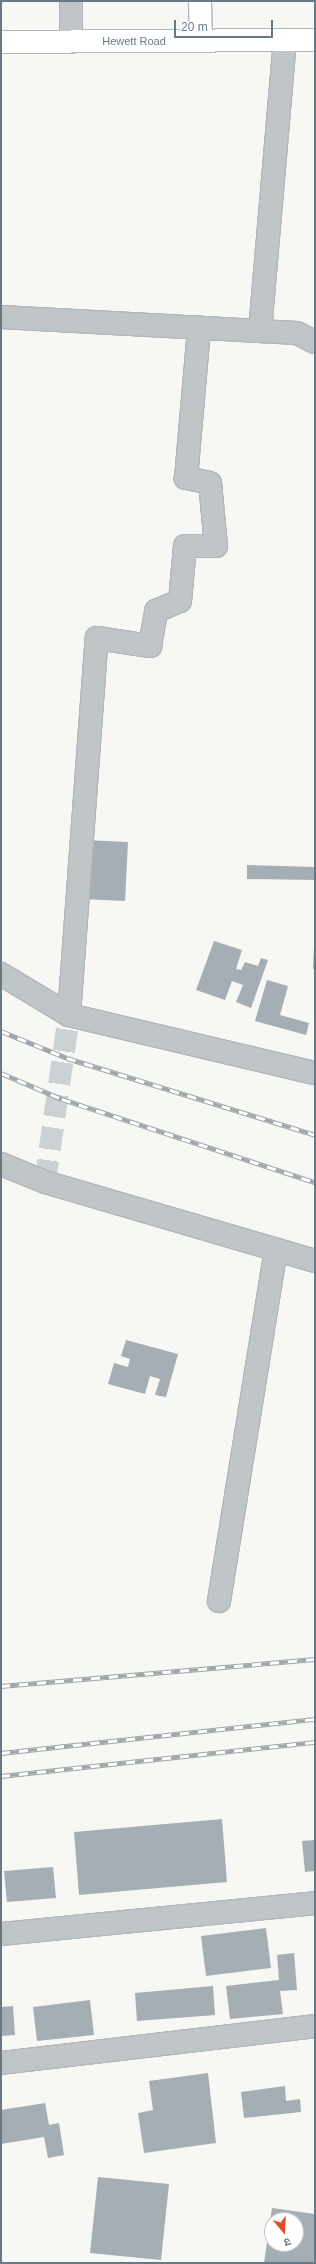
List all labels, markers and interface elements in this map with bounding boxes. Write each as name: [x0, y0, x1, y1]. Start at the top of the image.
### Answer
scale bar: [176, 12, 275, 38]
text: 20 m: [181, 20, 208, 34]
street label: Hewett Road: [102, 34, 166, 48]
north arrow: [264, 2212, 304, 2252]
text: उ: [283, 2236, 293, 2249]

